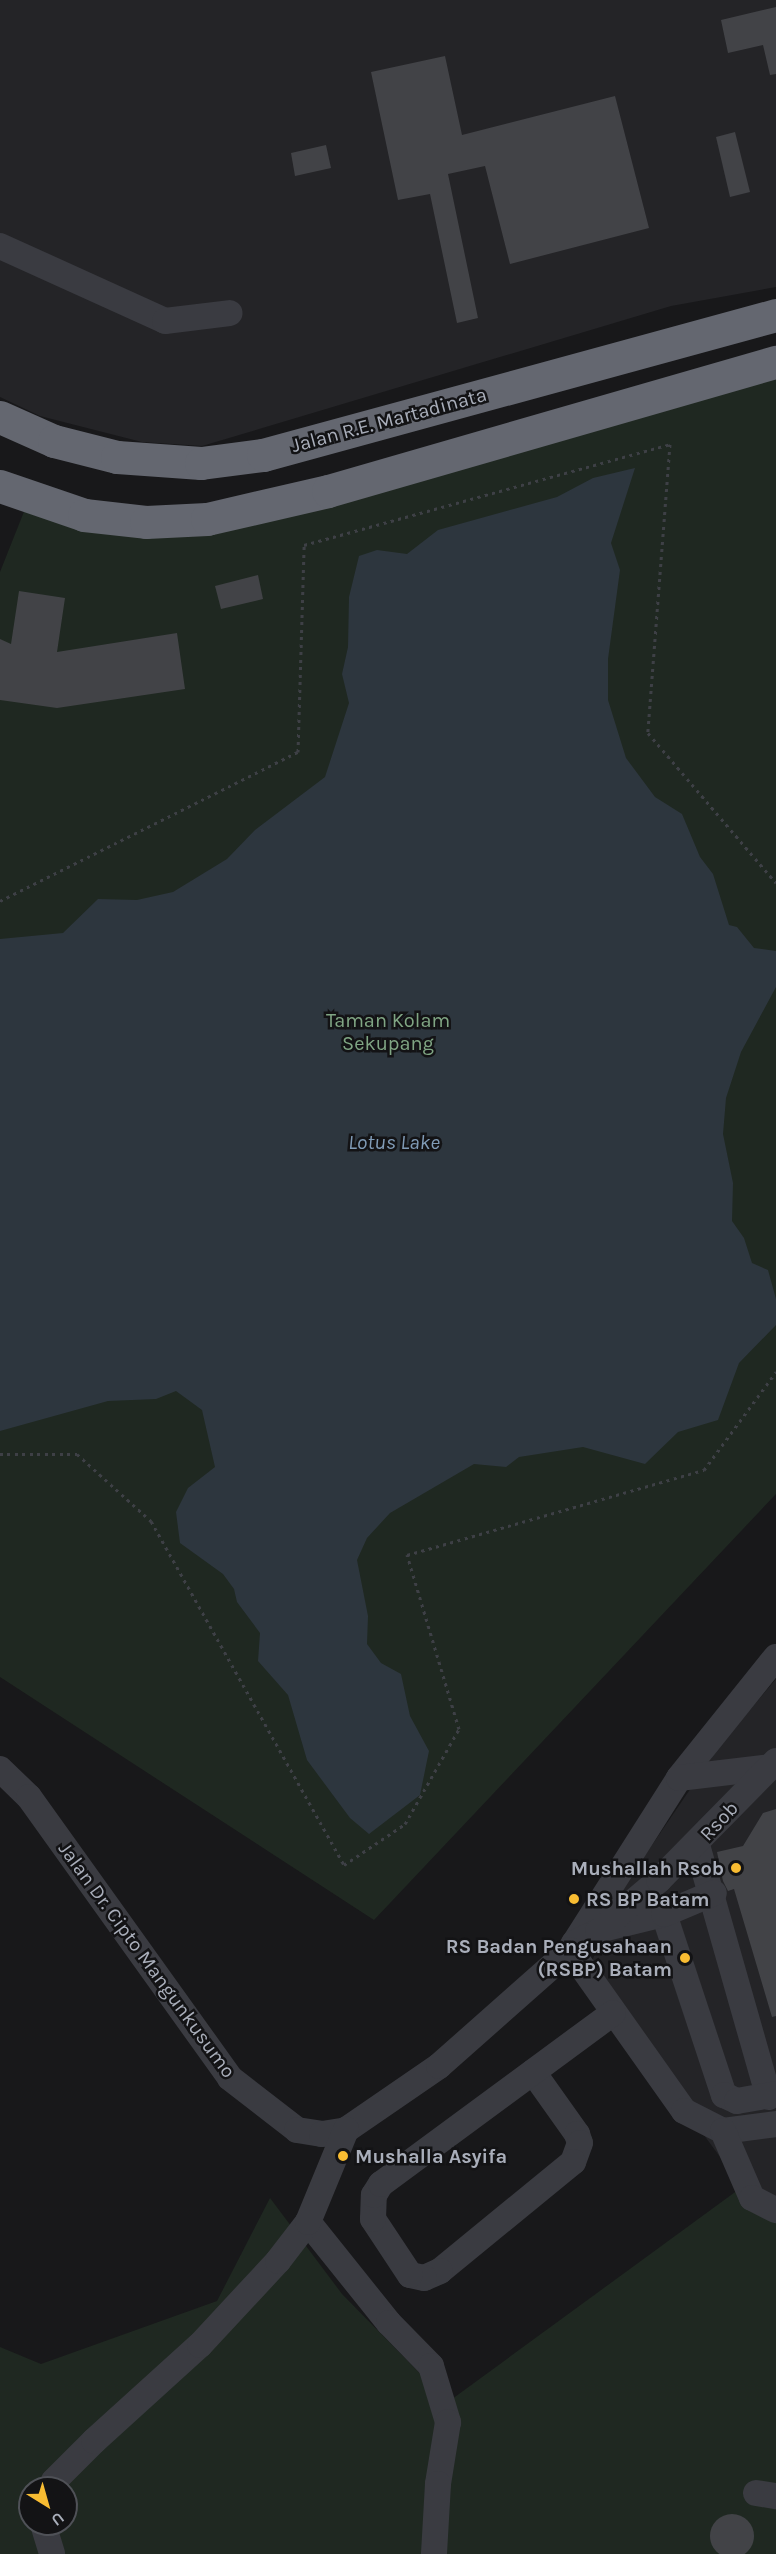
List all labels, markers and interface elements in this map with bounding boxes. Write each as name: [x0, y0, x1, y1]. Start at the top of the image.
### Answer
street label: Jalan R.E. Martadinata: [289, 382, 489, 458]
park label: Taman Kolam Sekupang: [326, 1009, 450, 1056]
water label: Lotus Lake: [348, 1129, 440, 1155]
street label: Rsob: [695, 1796, 743, 1846]
street label: Jalan Dr. Cipto Mangunkusumo: [53, 1837, 241, 2083]
place label: Mushallah Rsob: [571, 1856, 724, 1880]
marker: Mushallah Rsob: [729, 1861, 743, 1875]
place label: RS BP Batam: [586, 1887, 710, 1911]
marker: RS BP Batam: [567, 1892, 581, 1906]
place label: RS Badan Pengusahaan (RSBP) Batam: [446, 1934, 672, 1981]
marker: RS Badan Pengusahaan (RSBP) Batam: [676, 1949, 694, 1967]
place label: Mushalla Asyifa: [355, 2144, 507, 2168]
marker: Mushalla Asyifa: [336, 2149, 350, 2163]
north arrow: [18, 2476, 78, 2536]
text: U: [48, 2508, 68, 2530]

